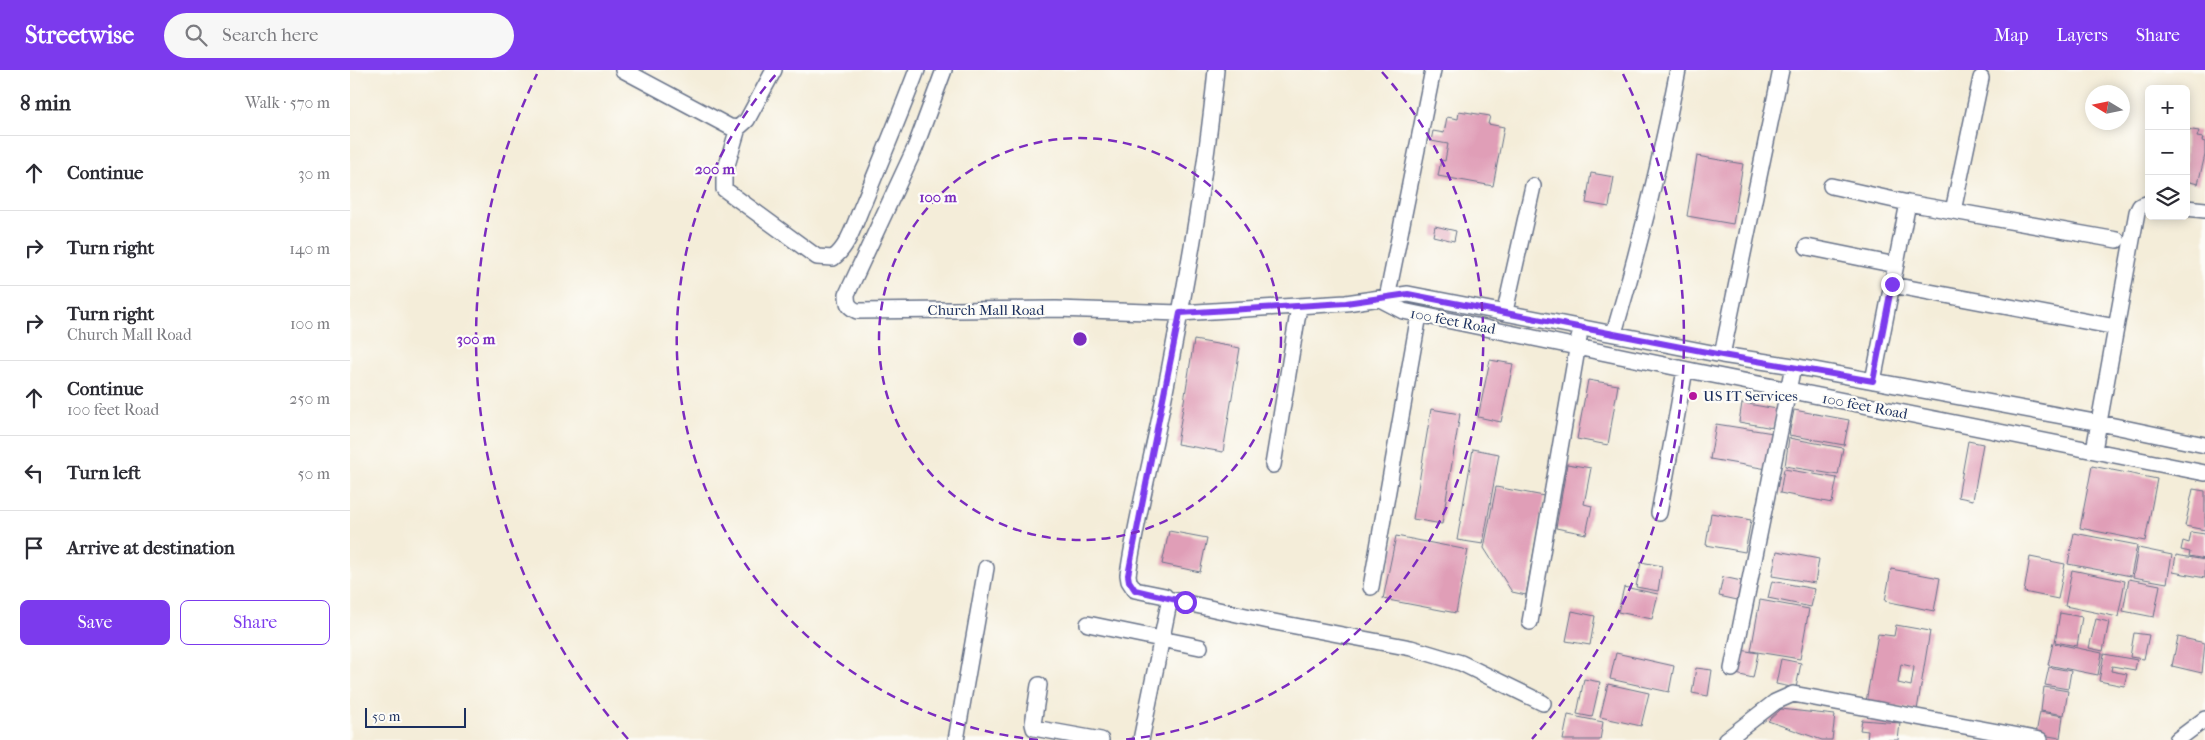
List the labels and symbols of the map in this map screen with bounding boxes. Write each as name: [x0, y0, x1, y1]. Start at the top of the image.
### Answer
north arrow: [2085, 85, 2130, 130]
text: 200 m: [695, 160, 735, 178]
text: 100 m: [919, 188, 957, 206]
route end: [1881, 273, 1904, 296]
street label: Church Mall Road: [928, 301, 1045, 319]
street label: 100 feet Road: [1409, 304, 1498, 338]
text: 300 m: [457, 330, 496, 348]
centre of rings: [1071, 330, 1089, 348]
place label: US IT Services: [1703, 387, 1798, 405]
street label: 100 feet Road: [1821, 389, 1910, 423]
marker: US IT Services: [1687, 390, 1699, 402]
route start: [1174, 591, 1197, 614]
scale bar: [365, 705, 466, 728]

